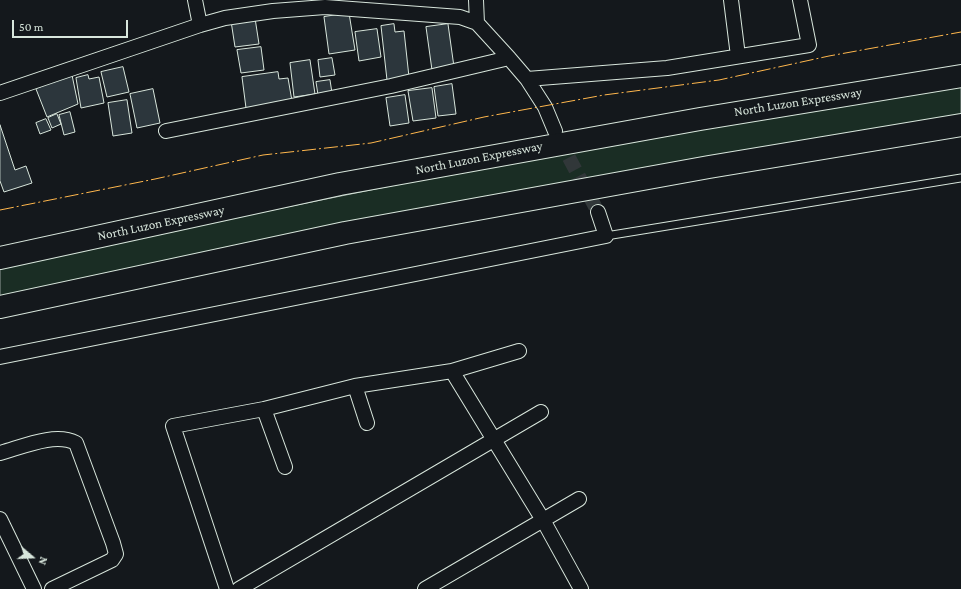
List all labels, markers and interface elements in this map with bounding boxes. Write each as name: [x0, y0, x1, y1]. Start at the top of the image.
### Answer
scale bar: [14, 12, 130, 38]
text: 50 m: [19, 20, 43, 34]
street label: North Luzon Expressway: [733, 84, 863, 120]
street label: North Luzon Expressway: [414, 138, 544, 178]
street label: North Luzon Expressway: [96, 202, 226, 244]
north arrow: [12, 537, 52, 577]
text: N: [36, 555, 50, 566]

